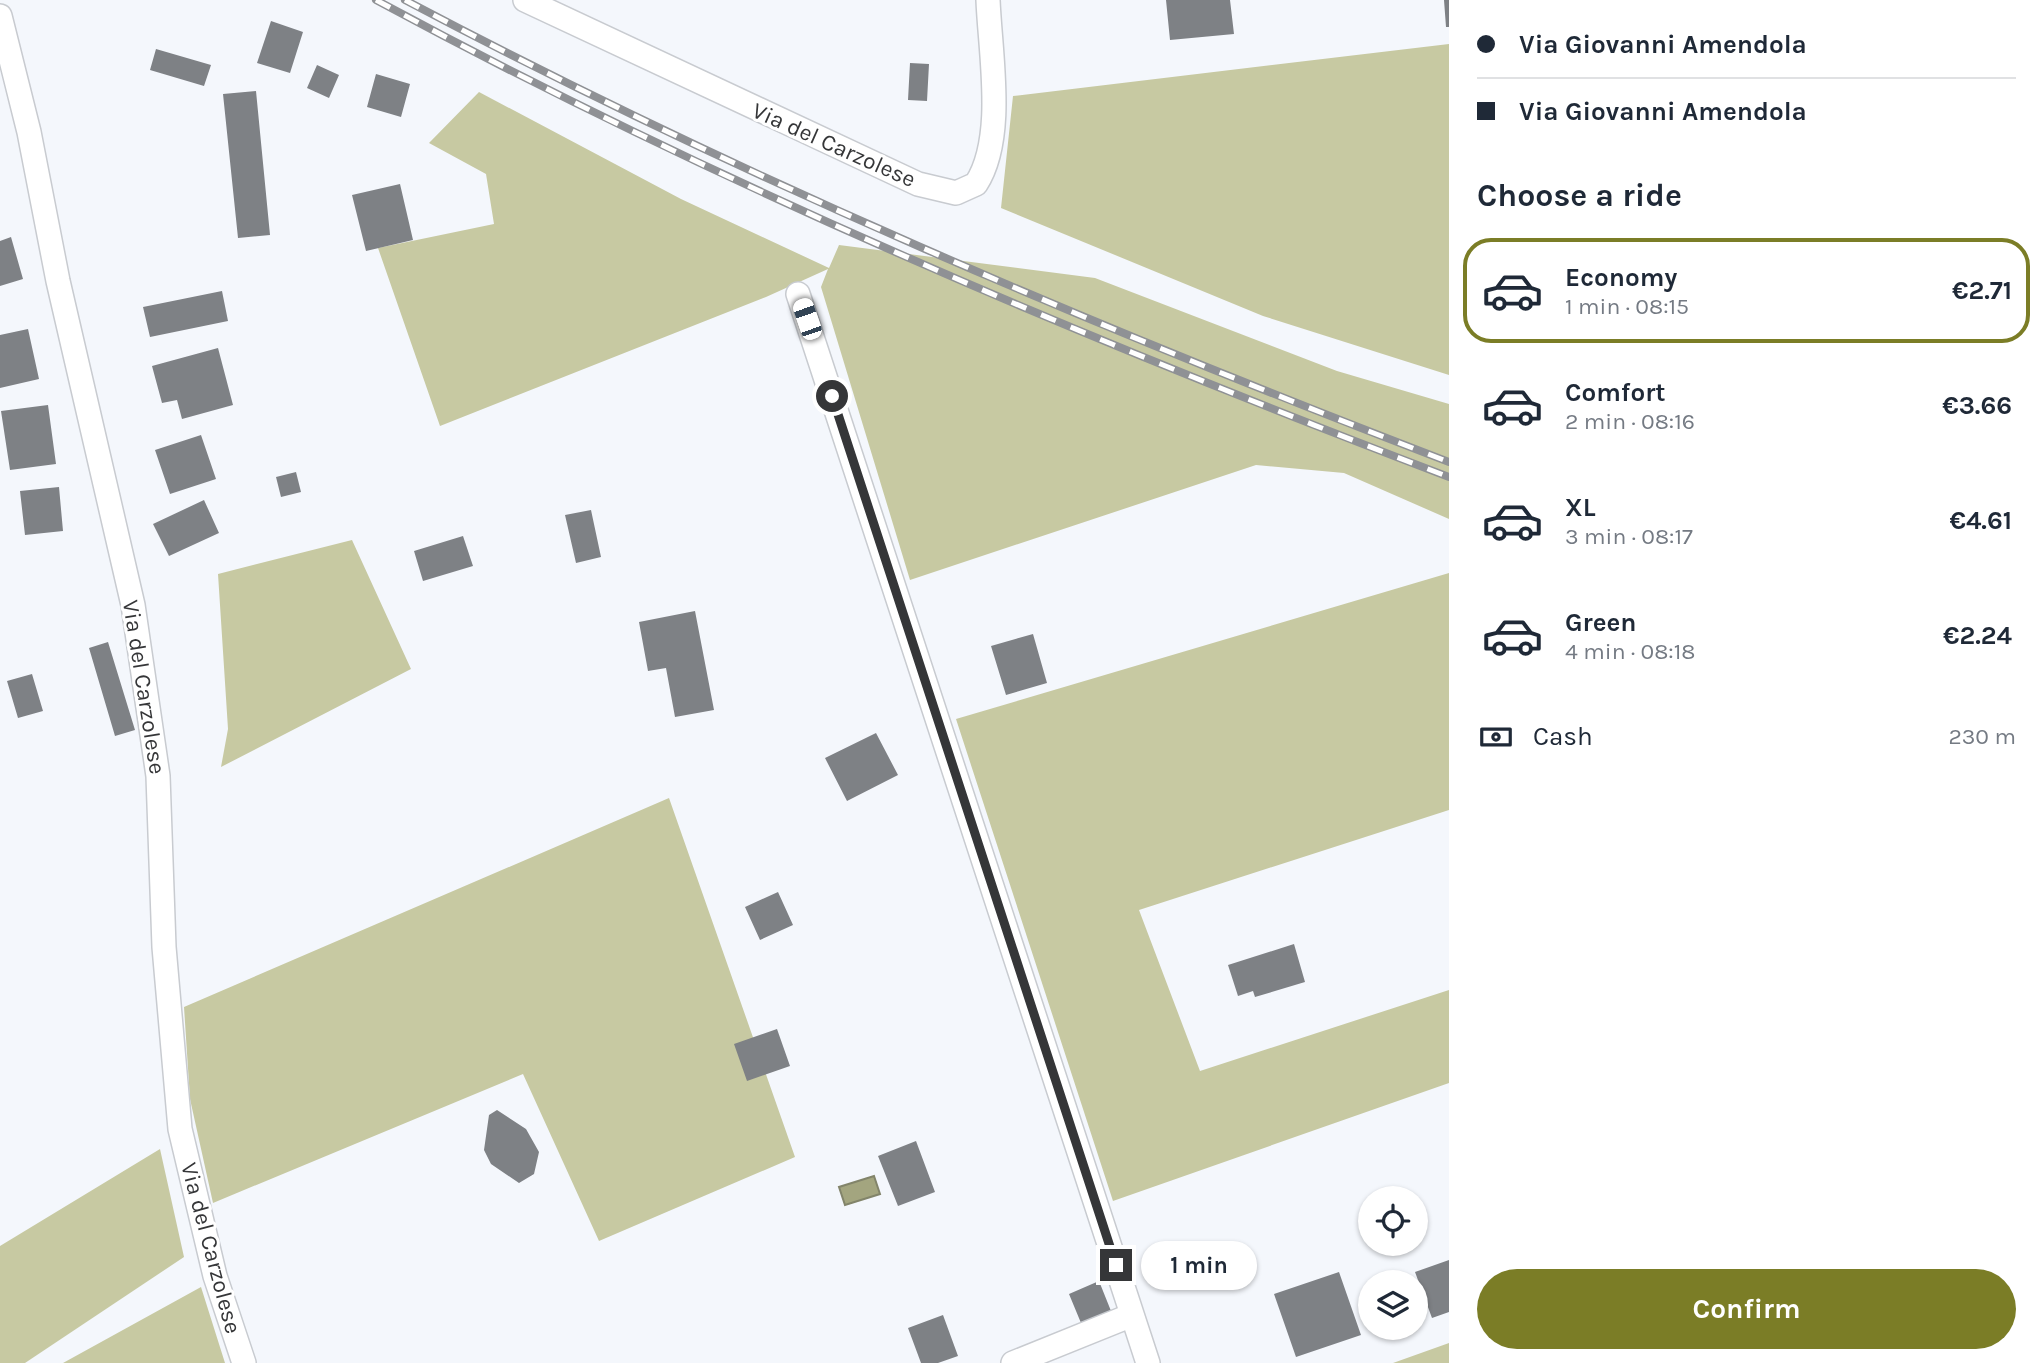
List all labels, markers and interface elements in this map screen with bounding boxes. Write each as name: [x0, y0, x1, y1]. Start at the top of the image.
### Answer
text: Via Giovanni Amendola: [1519, 29, 1807, 60]
text: Via Giovanni Amendola: [1519, 96, 1807, 127]
street label: Via del Carzolese: [748, 97, 920, 193]
text: Choose a ride: [1477, 177, 1682, 214]
icon: car: [1481, 259, 1544, 322]
text: Economy: [1565, 262, 1677, 293]
text: €2.71: [1952, 275, 2012, 306]
text: 1 min · 08:15: [1565, 293, 1689, 320]
car: [791, 296, 824, 342]
icon: car: [1481, 374, 1544, 437]
text: Comfort: [1565, 377, 1666, 408]
route start: [816, 380, 848, 412]
text: €3.66: [1942, 390, 2012, 421]
text: 2 min · 08:16: [1565, 408, 1695, 435]
icon: car: [1481, 489, 1544, 552]
text: XL: [1565, 492, 1596, 523]
text: €4.61: [1949, 505, 2012, 536]
text: 3 min · 08:17: [1565, 523, 1693, 550]
street label: Via del Carzolese: [117, 598, 171, 776]
icon: car: [1481, 604, 1544, 667]
text: Green: [1565, 607, 1637, 638]
text: €2.24: [1943, 620, 2012, 651]
text: 4 min · 08:18: [1565, 638, 1695, 665]
icon: cash: [1477, 718, 1515, 756]
text: Cash: [1533, 721, 1593, 752]
text: 230 m: [1948, 723, 2016, 750]
street label: Via del Carzolese: [175, 1160, 247, 1336]
map controls: [1358, 1186, 1428, 1340]
button: locate: [1358, 1186, 1428, 1256]
callout: 1 min: [1140, 1240, 1256, 1290]
route end: [1100, 1249, 1132, 1281]
text: 1 min: [1170, 1252, 1228, 1279]
button: Confirm: [1477, 1269, 2016, 1349]
button: layers: [1358, 1270, 1428, 1340]

